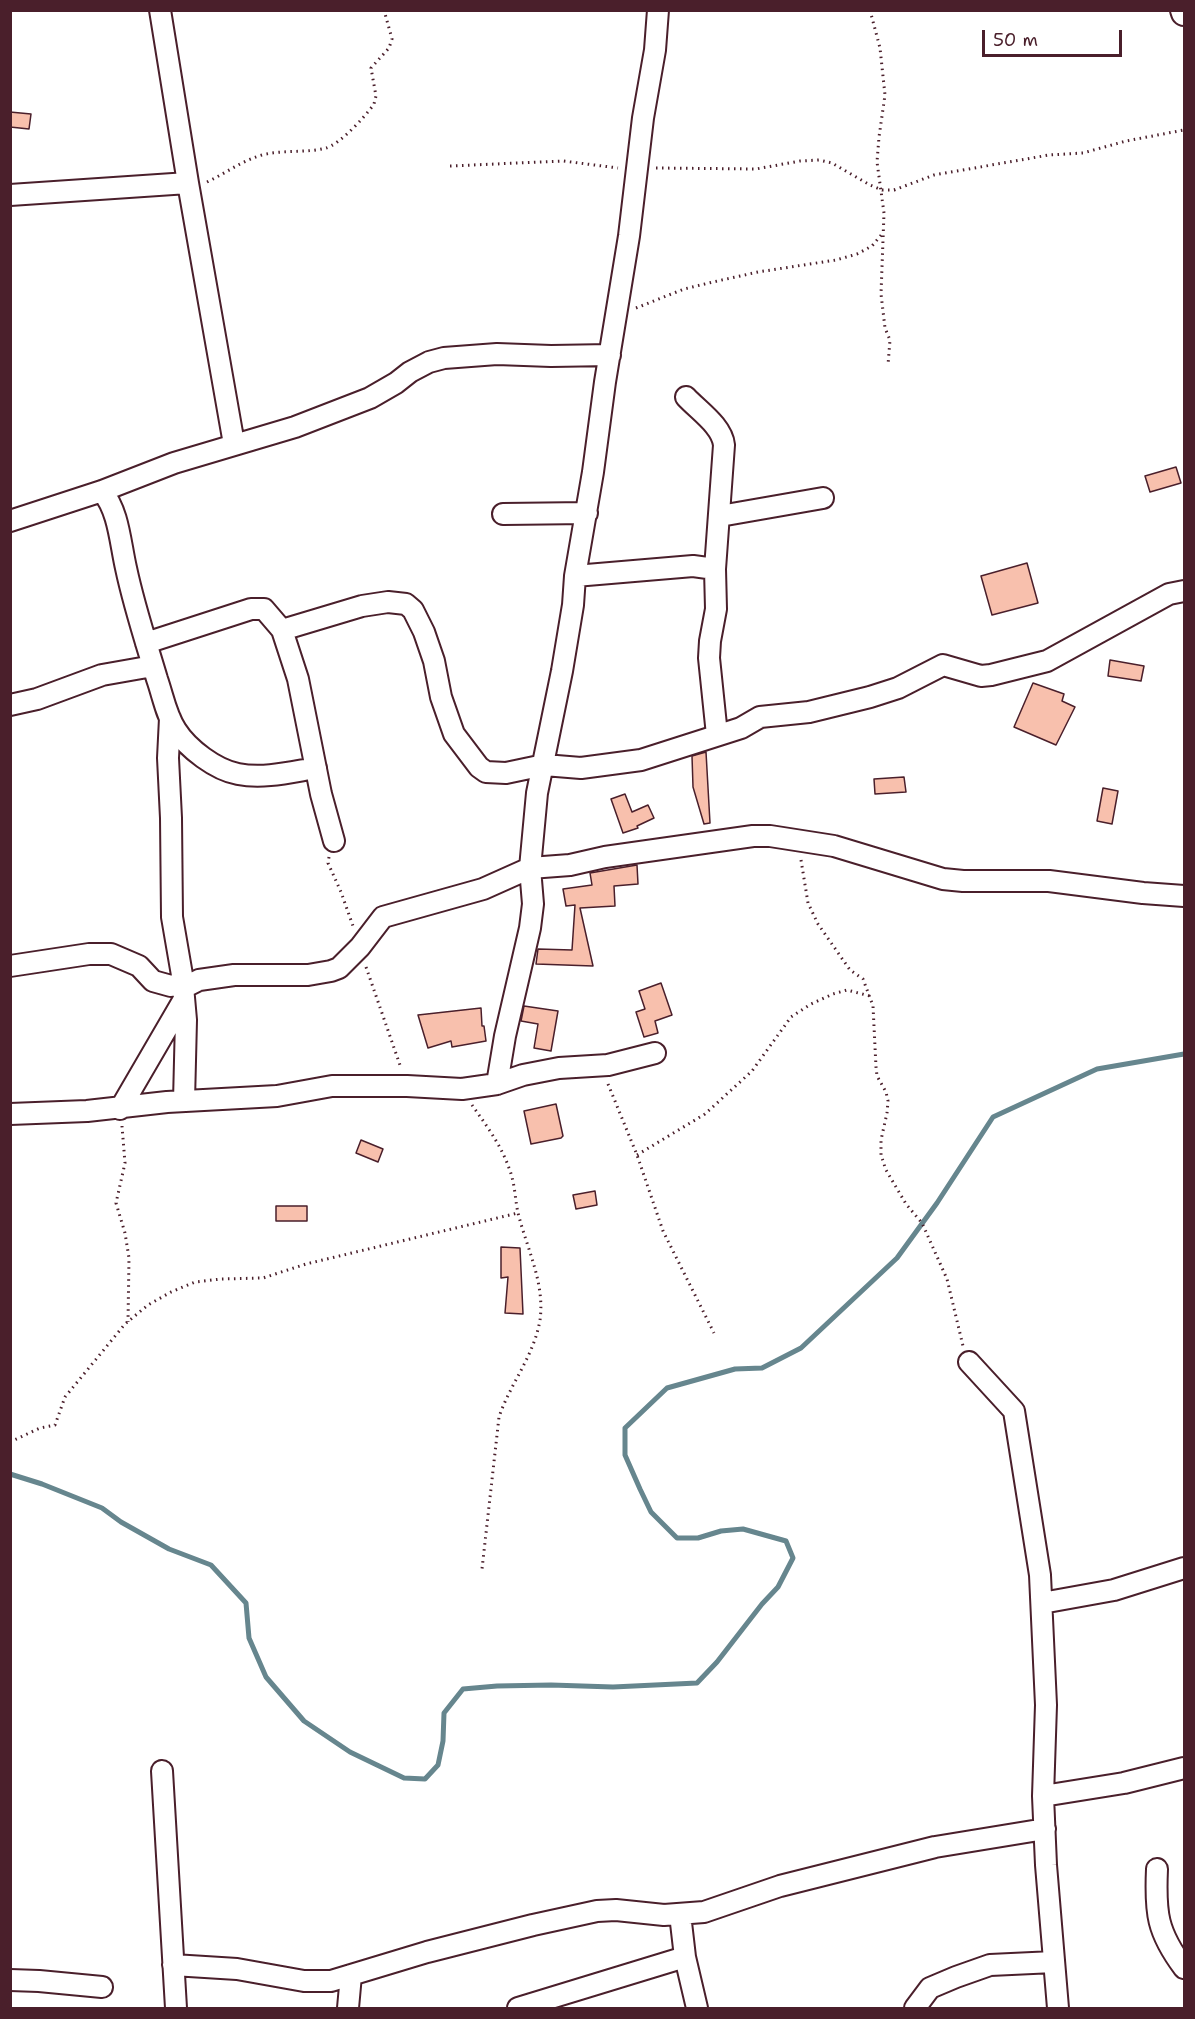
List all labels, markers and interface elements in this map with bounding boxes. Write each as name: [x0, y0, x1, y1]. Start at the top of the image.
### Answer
scale bar: [985, 18, 1124, 56]
text: 50 m: [993, 28, 1038, 52]

